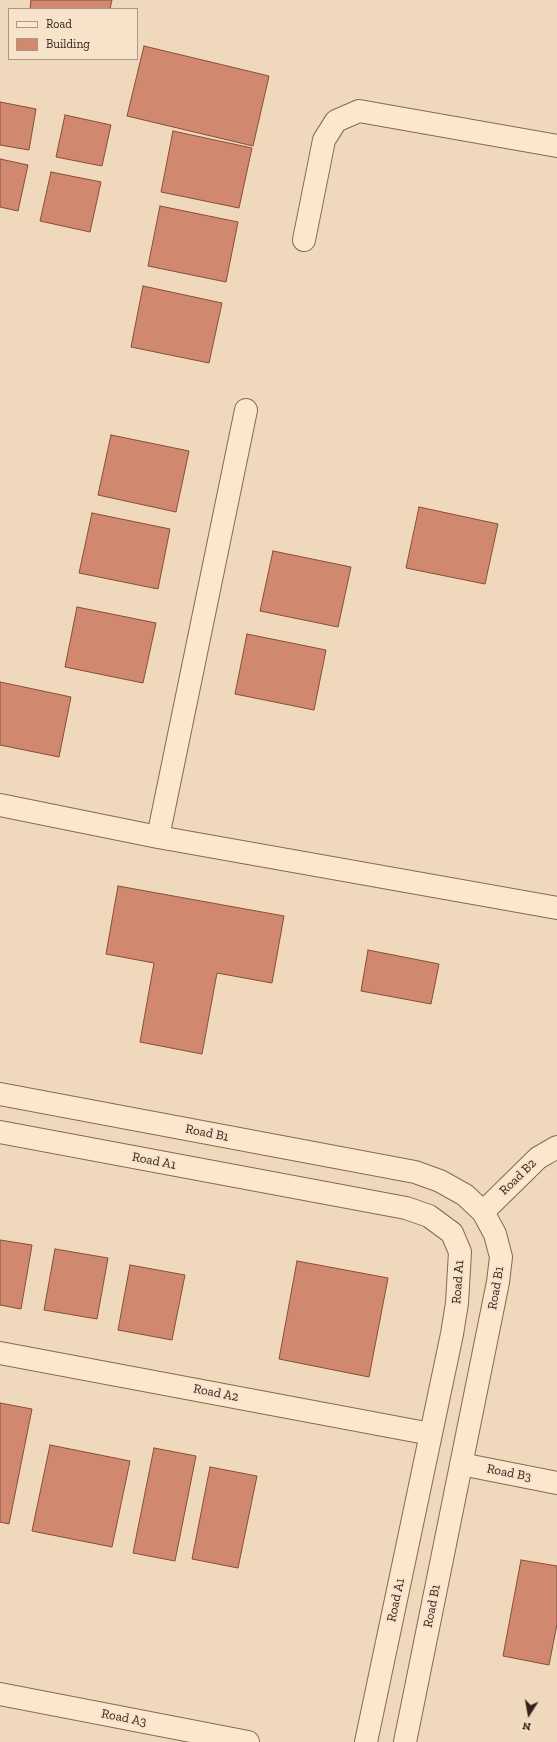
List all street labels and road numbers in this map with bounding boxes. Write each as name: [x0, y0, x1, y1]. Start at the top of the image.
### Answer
street label: Road B1: [184, 1121, 230, 1145]
street label: Road A1: [131, 1149, 177, 1173]
street label: Road B2: [496, 1156, 540, 1198]
street label: Road A1: [449, 1259, 467, 1305]
street label: Road B1: [485, 1265, 507, 1311]
street label: Road A2: [192, 1381, 240, 1405]
street label: Road B3: [485, 1461, 533, 1485]
street label: Road A1: [384, 1577, 408, 1623]
street label: Road B1: [420, 1583, 444, 1629]
street label: Road A3: [100, 1706, 148, 1730]

